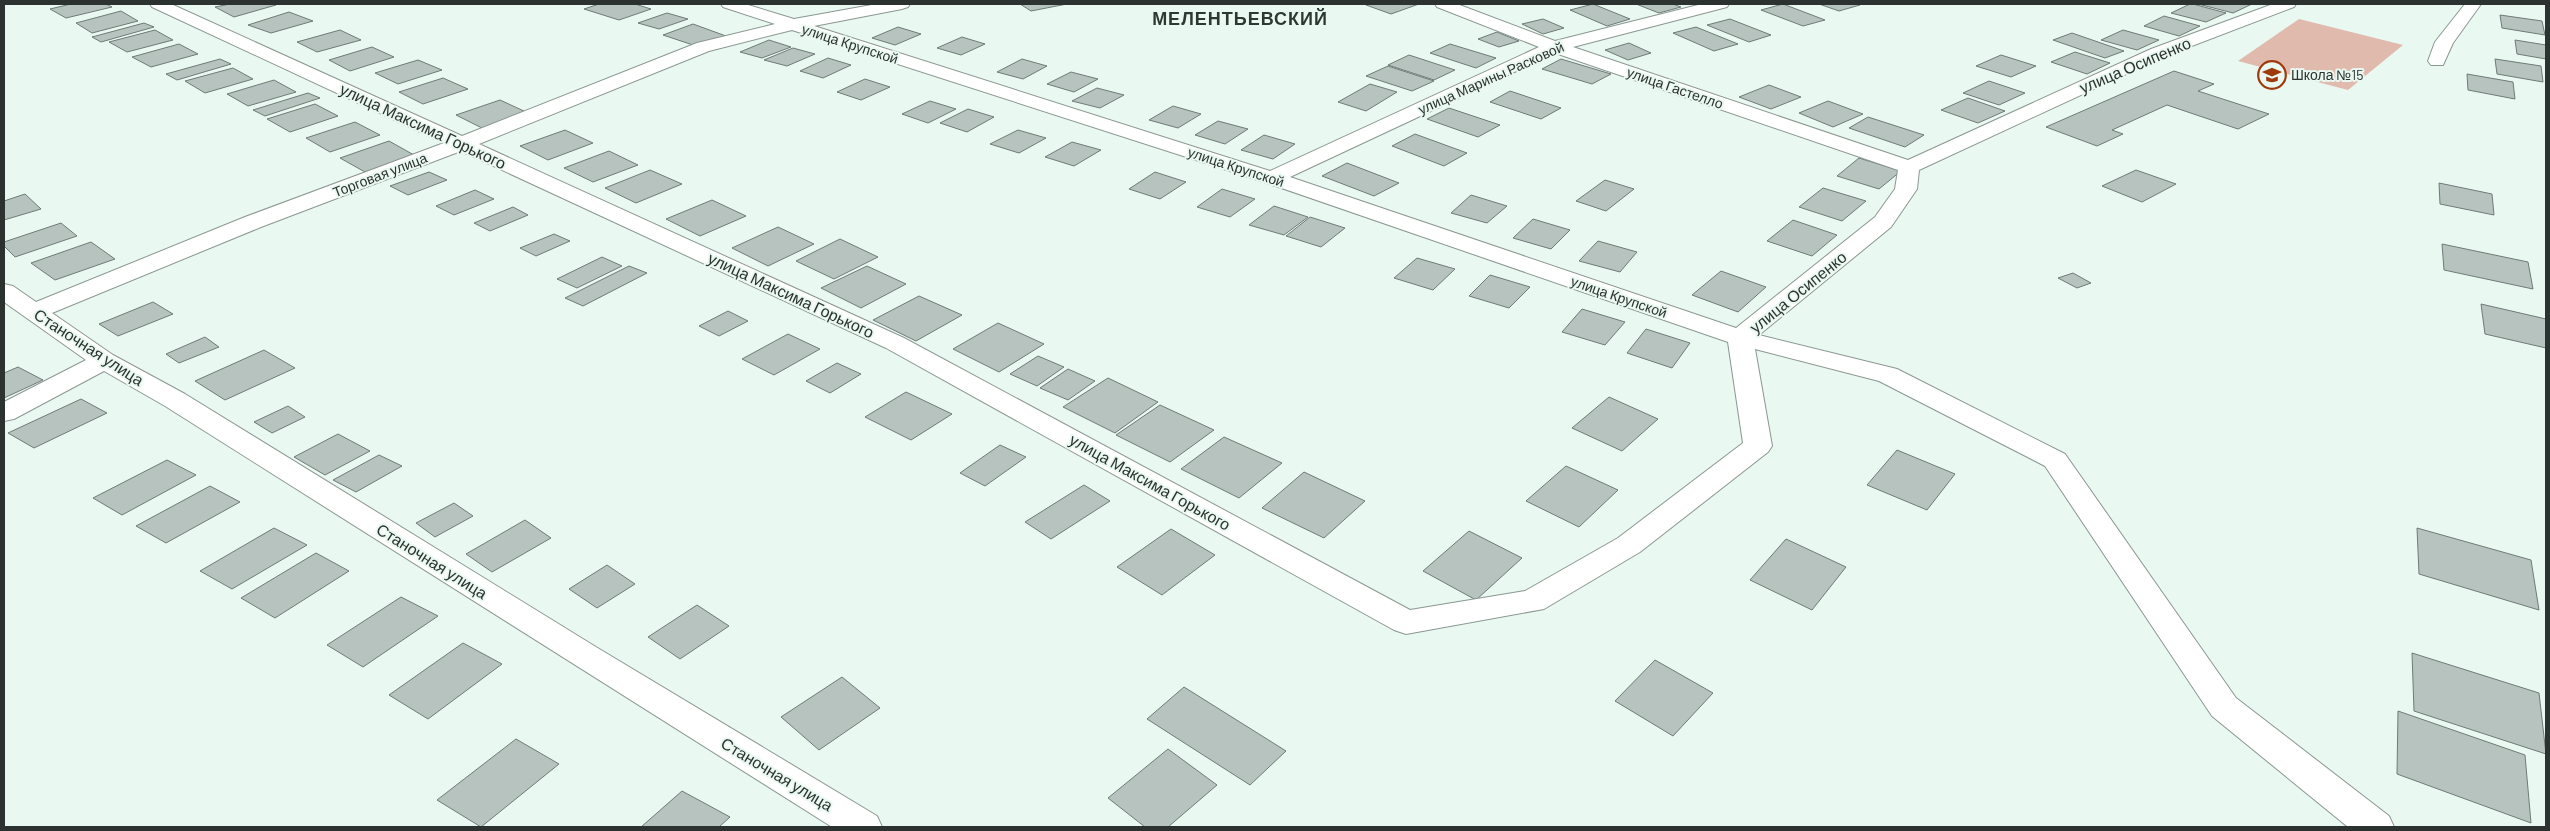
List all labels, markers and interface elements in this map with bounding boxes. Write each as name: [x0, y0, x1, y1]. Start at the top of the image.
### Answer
district label: МЕЛЕНТЬЕВСКИЙ: [1152, 7, 1328, 29]
street label: улица Крупской: [800, 20, 901, 67]
street label: улица Осипенко: [2076, 32, 2193, 97]
street label: улица Марины Расковой: [1415, 38, 1566, 117]
school or university icon: Школа №15: [2257, 60, 2287, 90]
street label: улица Гастелло: [1625, 63, 1726, 112]
place label: Школа №15: [2291, 66, 2363, 83]
street label: улица Максима Горького: [337, 79, 509, 172]
street label: улица Крупской: [1186, 143, 1287, 190]
street label: Торговая улица: [330, 149, 430, 200]
street label: улица Осипенко: [1745, 247, 1850, 336]
street label: улица Максима Горького: [705, 248, 877, 341]
street label: улица Крупской: [1569, 272, 1669, 321]
street label: Станочная улица: [31, 304, 148, 389]
street label: улица Максима Горького: [1066, 429, 1234, 534]
street label: Станочная улица: [373, 519, 491, 602]
street label: Станочная улица: [718, 733, 837, 814]

